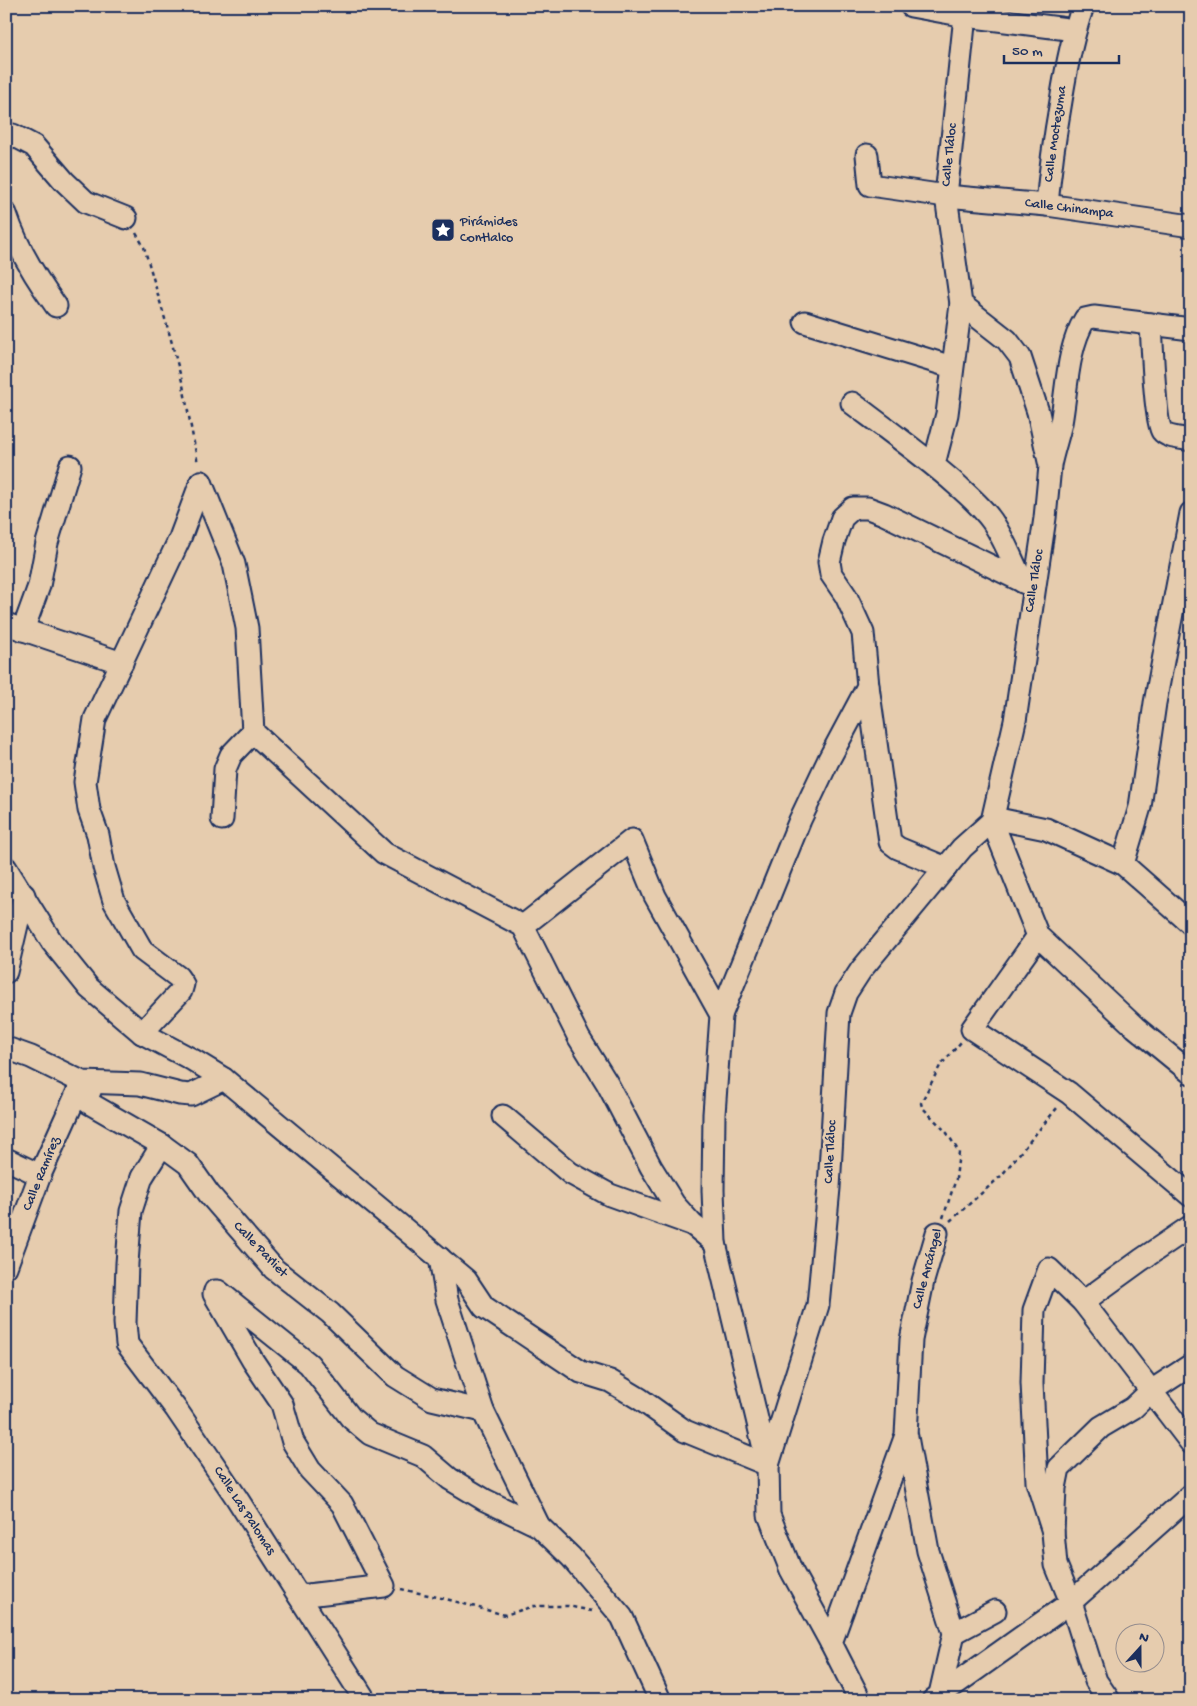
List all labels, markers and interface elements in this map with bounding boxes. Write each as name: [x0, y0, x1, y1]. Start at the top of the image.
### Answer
scale bar: [1004, 32, 1120, 64]
text: 50 m: [1012, 43, 1043, 61]
street label: Calle Moctezuma: [1041, 83, 1071, 183]
street label: Calle Tláloc: [938, 121, 962, 187]
street label: Calle Chinampa: [1024, 195, 1116, 223]
place label: Pirámides Contlalco: [459, 214, 518, 247]
place icon: Pirámides Contlalco: [430, 217, 456, 243]
street label: Calle Tláloc: [1022, 547, 1049, 614]
street label: Calle Tláloc: [821, 1119, 841, 1184]
street label: Calle Ramírez: [19, 1134, 65, 1214]
street label: Calle Parliet: [229, 1218, 292, 1283]
street label: Calle Arcángel: [909, 1227, 947, 1311]
street label: Calle Las Palomas: [209, 1464, 279, 1559]
north arrow: [1114, 1624, 1164, 1674]
text: N: [1136, 1629, 1151, 1648]

